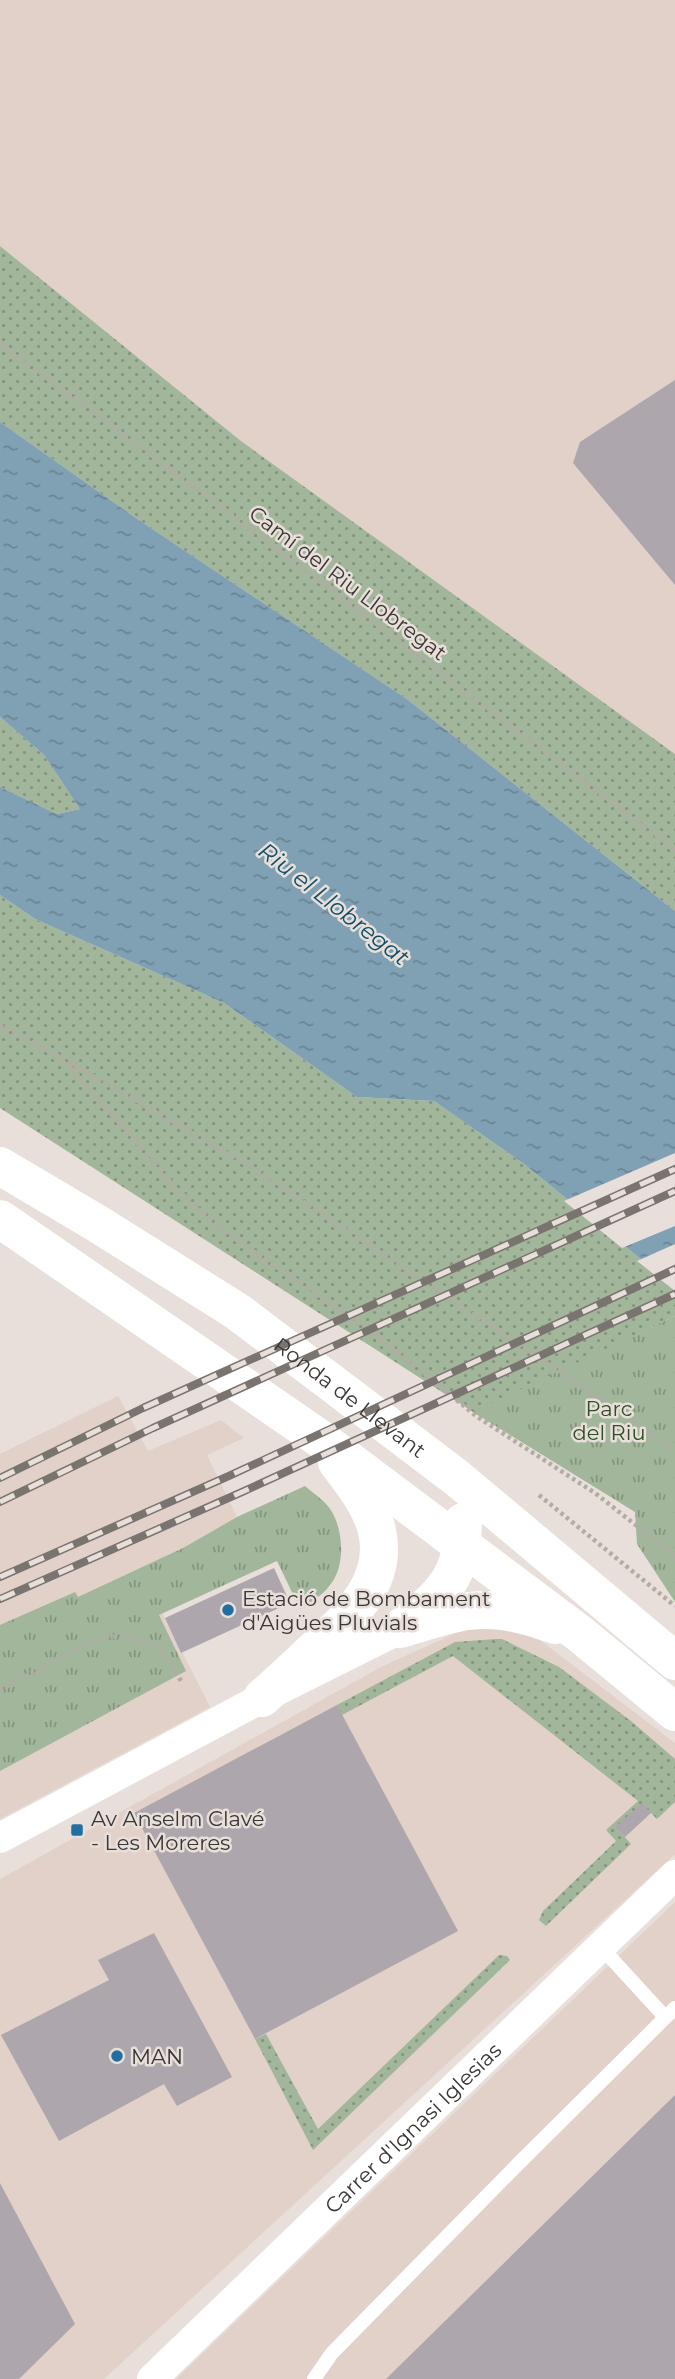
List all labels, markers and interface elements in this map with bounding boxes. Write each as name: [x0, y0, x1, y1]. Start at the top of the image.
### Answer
street label: Camí del Riu Llobregat: [244, 501, 452, 665]
water label: Riu el Llobregat: [253, 836, 415, 972]
street label: Ronda de Llevant: [269, 1332, 431, 1463]
park label: Parc del Riu: [572, 1396, 646, 1445]
place label: Estació de Bombament d'Aigües Pluvials: [242, 1586, 491, 1635]
marker: Estació de Bombament d'Aigües Pluvials: [220, 1602, 236, 1618]
place label: Av Anselm Clavé - Les Moreres: [91, 1806, 264, 1855]
marker: Av Anselm Clavé - Les Moreres: [69, 1822, 85, 1838]
street label: Carrer d'Ignasi Iglesias: [319, 2037, 506, 2218]
place label: MAN: [131, 2044, 183, 2069]
marker: MAN: [109, 2048, 125, 2064]

